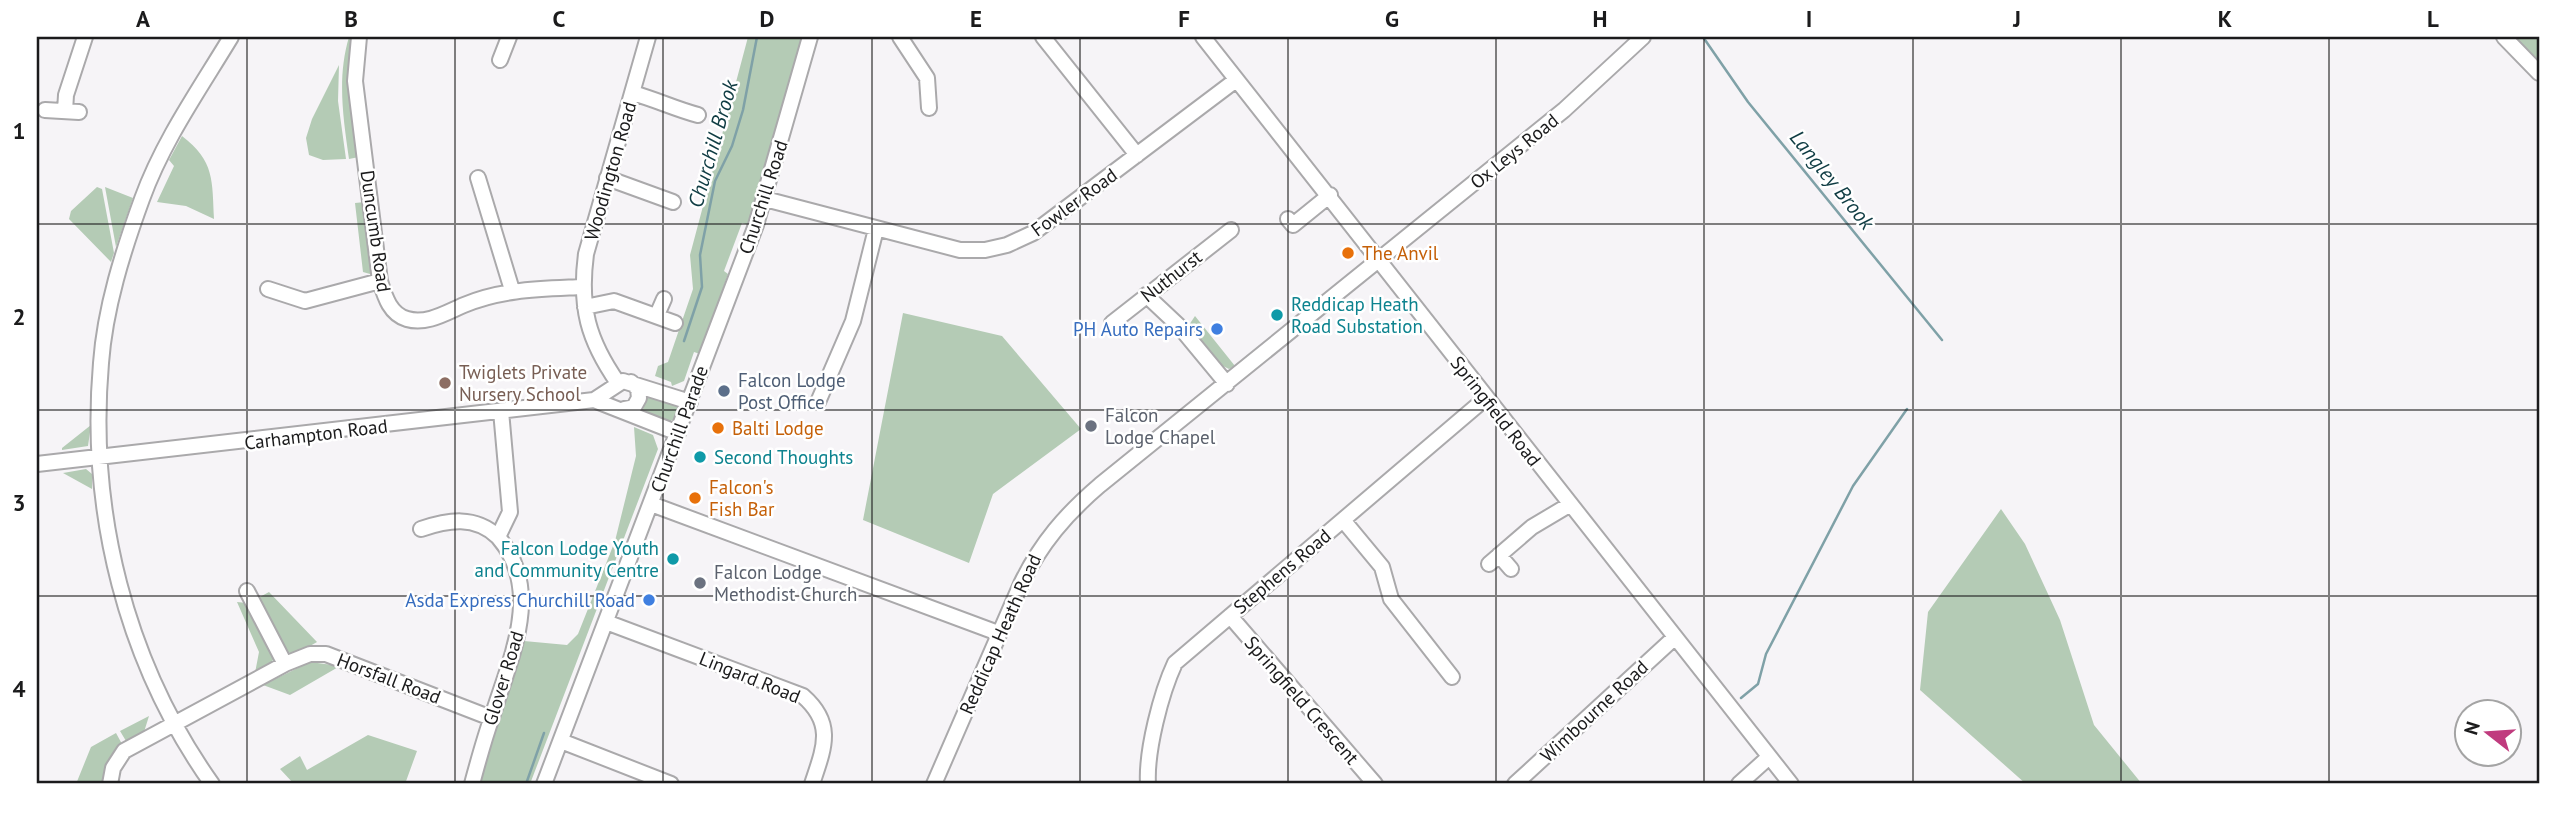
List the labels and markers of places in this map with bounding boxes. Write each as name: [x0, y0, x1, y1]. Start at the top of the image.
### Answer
place label: The Anvil: [1362, 241, 1439, 265]
marker: The Anvil: [1340, 245, 1356, 261]
place label: Reddicap Heath Road Substation: [1291, 292, 1423, 338]
marker: Reddicap Heath Road Substation: [1269, 307, 1285, 323]
place label: PH Auto Repairs: [1073, 317, 1203, 341]
marker: PH Auto Repairs: [1209, 321, 1225, 337]
place label: Twiglets Private Nursery School: [459, 360, 587, 406]
place label: Falcon Lodge Post Office: [738, 368, 846, 414]
marker: Twiglets Private Nursery School: [437, 375, 453, 391]
marker: Falcon Lodge Post Office: [716, 383, 732, 399]
place label: Falcon Lodge Chapel: [1105, 403, 1216, 449]
place label: Balti Lodge: [732, 416, 824, 440]
marker: Falcon Lodge Chapel: [1083, 418, 1099, 434]
marker: Balti Lodge: [710, 420, 726, 436]
place label: Second Thoughts: [714, 445, 853, 469]
marker: Second Thoughts: [692, 449, 708, 465]
place label: Falcon's Fish Bar: [709, 475, 775, 521]
marker: Falcon's Fish Bar: [687, 490, 703, 506]
place label: Falcon Lodge Youth and Community Centre: [474, 536, 659, 582]
marker: Falcon Lodge Youth and Community Centre: [665, 551, 681, 567]
place label: Falcon Lodge Methodist Church: [714, 560, 857, 606]
marker: Falcon Lodge Methodist Church: [692, 575, 708, 591]
place label: Asda Express Churchill Road: [405, 588, 635, 612]
marker: Asda Express Churchill Road: [641, 592, 657, 608]

